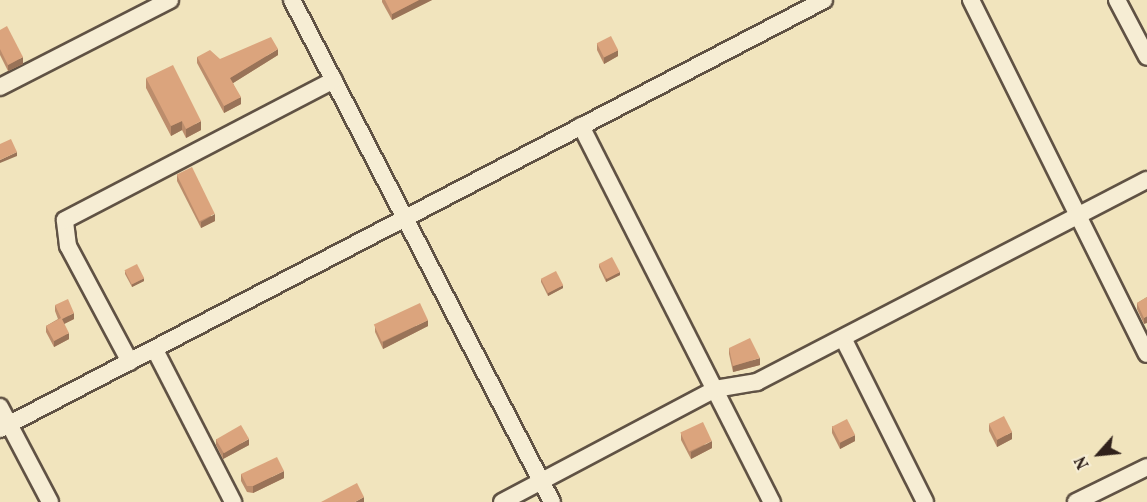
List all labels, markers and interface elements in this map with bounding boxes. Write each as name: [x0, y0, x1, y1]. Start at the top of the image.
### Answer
north arrow: [1069, 424, 1129, 484]
text: N: [1071, 452, 1095, 472]

